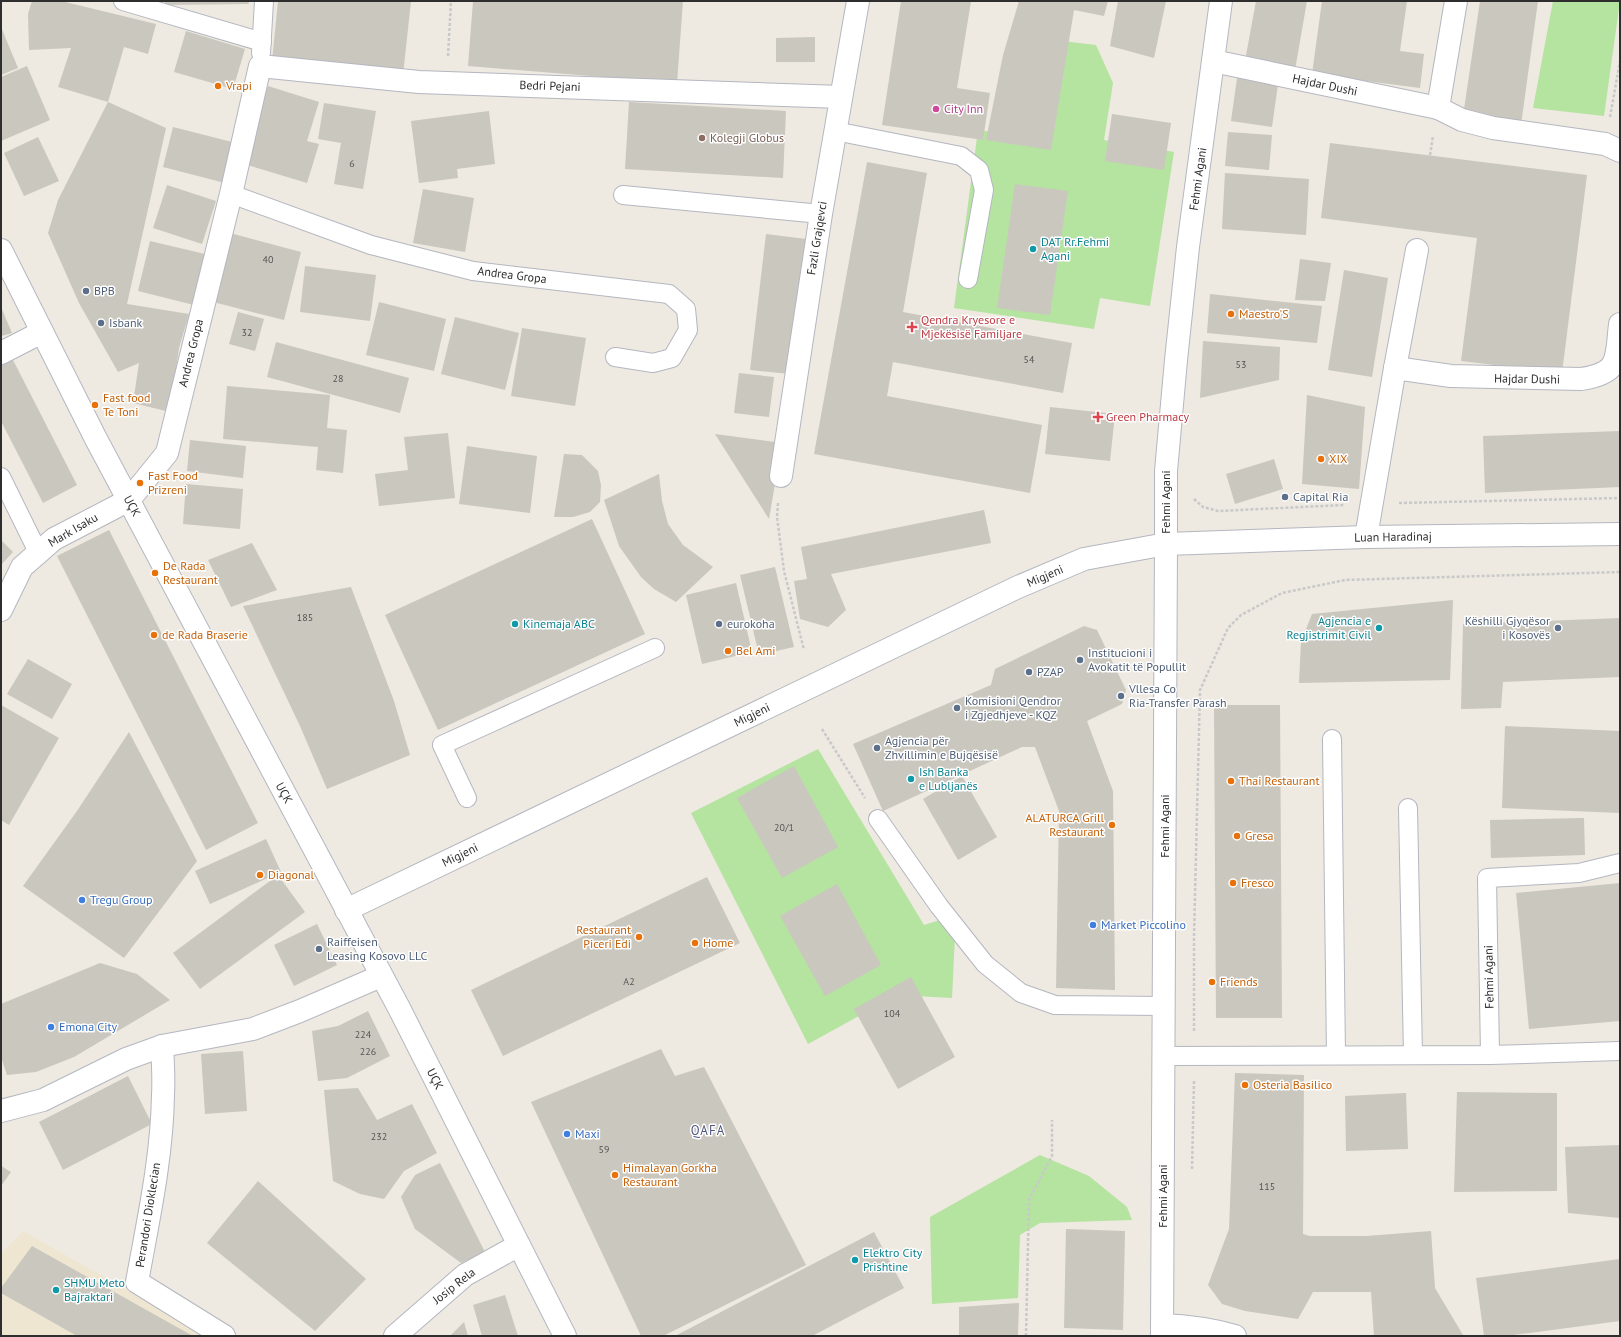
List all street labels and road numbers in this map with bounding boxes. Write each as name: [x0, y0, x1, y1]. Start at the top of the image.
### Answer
street label: Hajdar Dushi: [1291, 70, 1359, 99]
street label: Bedri Pejani: [519, 77, 581, 94]
street label: Fehmi Agani: [1186, 146, 1209, 212]
street label: Fazli Grajqevci: [803, 200, 830, 276]
street label: Andrea Gropa: [477, 263, 548, 286]
street label: Andrea Gropa: [175, 317, 206, 389]
street label: Hajdar Dushi: [1494, 370, 1560, 387]
street label: Fehmi Agani: [1158, 470, 1173, 534]
street label: UÇK: [121, 493, 144, 519]
street label: Mark Isaku: [45, 509, 100, 550]
street label: Luan Haradinaj: [1354, 528, 1432, 545]
street label: Migjeni: [1024, 561, 1065, 590]
street label: Migjeni: [731, 699, 772, 730]
street label: UÇK: [273, 780, 296, 806]
street label: Fehmi Agani: [1157, 794, 1172, 858]
street label: Migjeni: [439, 839, 480, 870]
street label: Fehmi Agani: [1480, 945, 1497, 1009]
street label: UÇK: [424, 1066, 447, 1092]
street label: Perandori Dioklecian: [132, 1161, 163, 1269]
street label: Fehmi Agani: [1155, 1164, 1170, 1228]
street label: Josip Rela: [429, 1264, 478, 1308]

